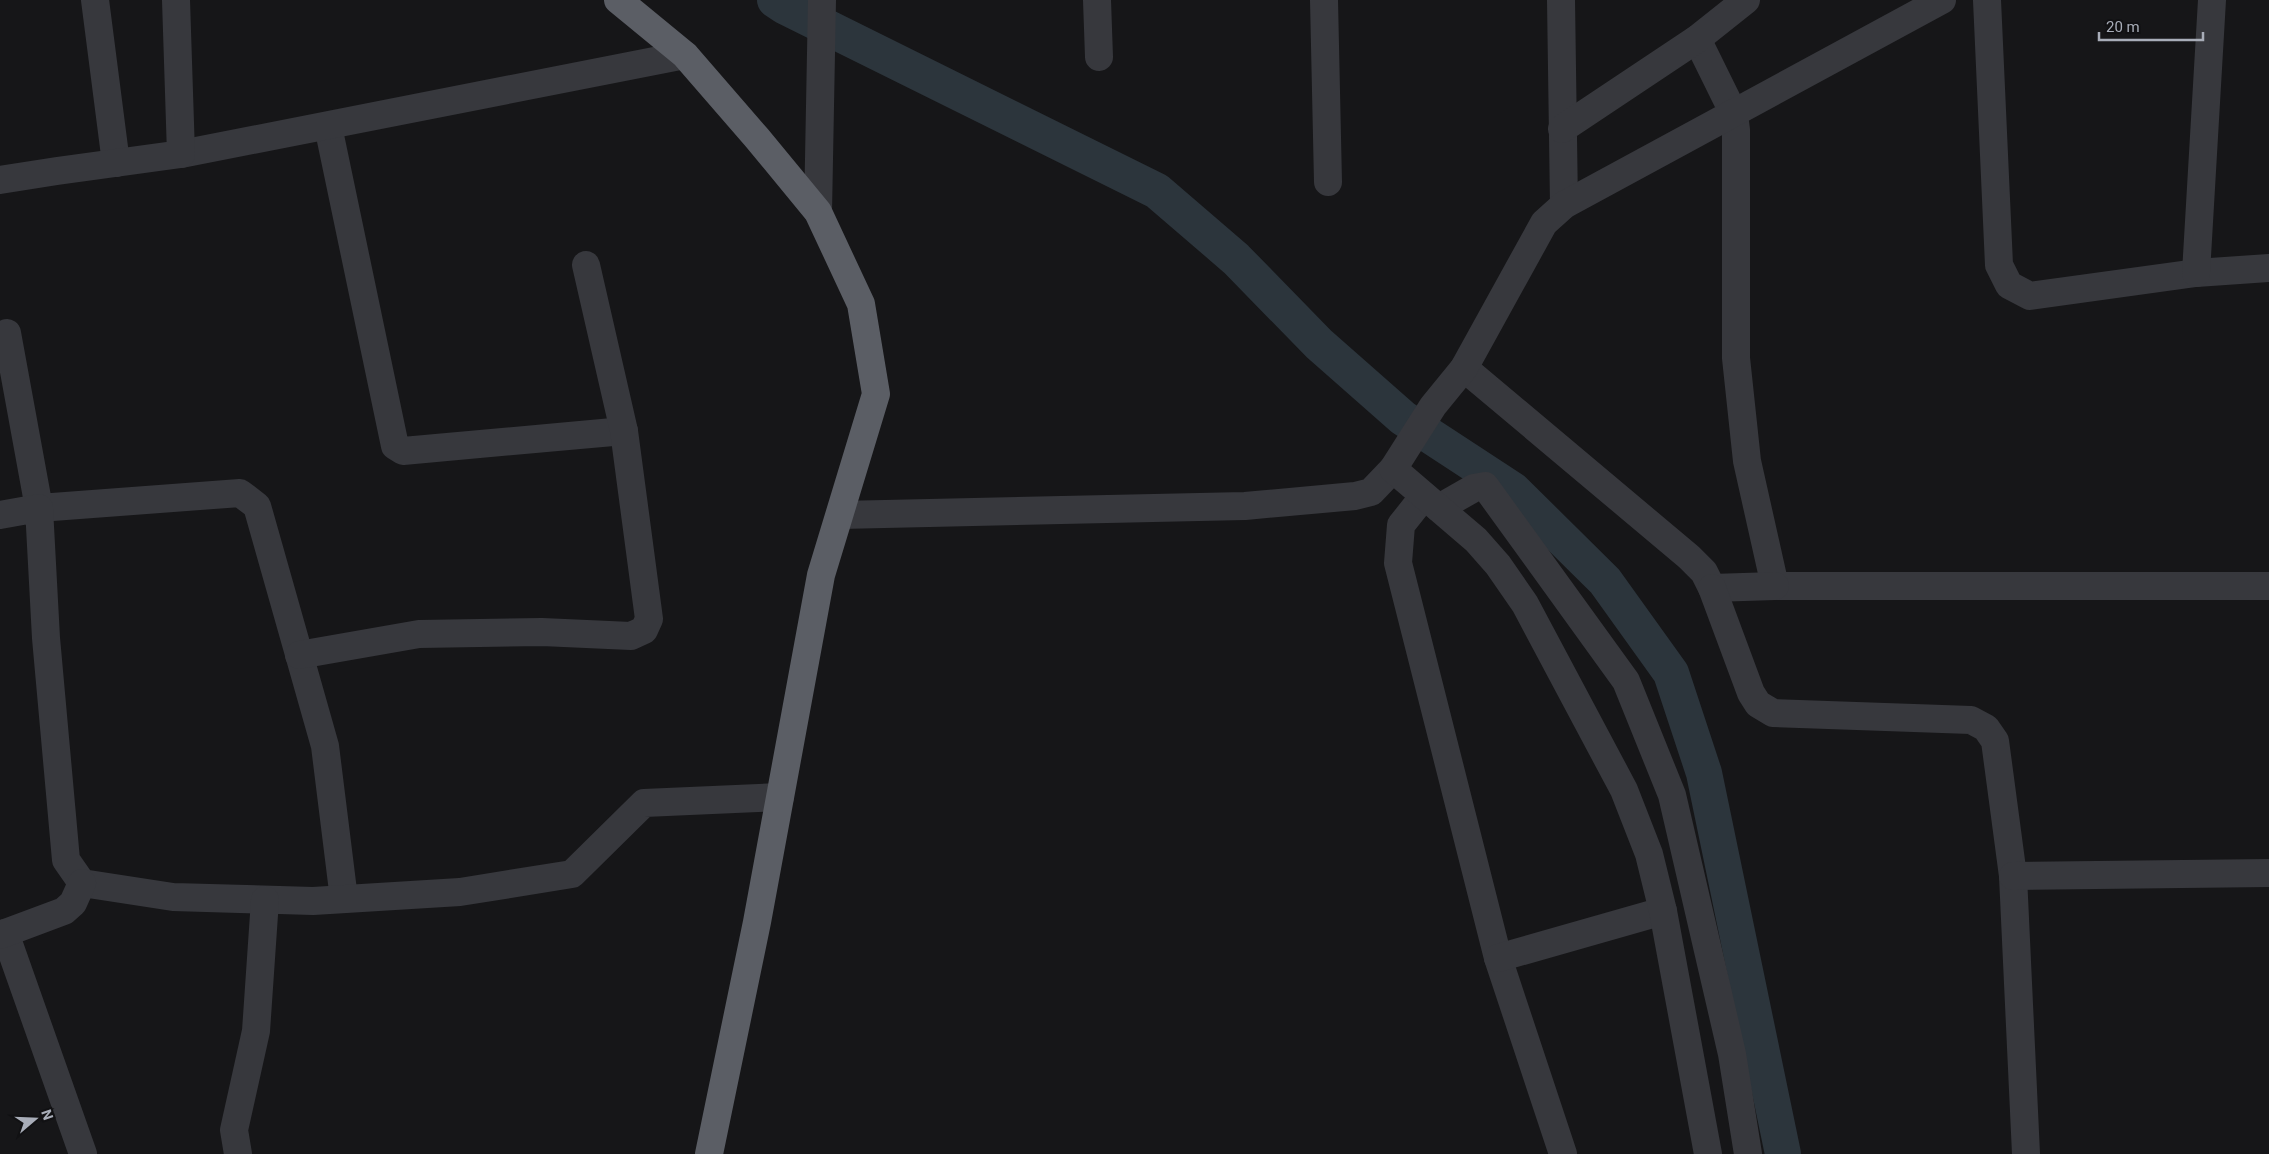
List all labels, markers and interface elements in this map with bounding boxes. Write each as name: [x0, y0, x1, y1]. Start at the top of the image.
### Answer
scale bar: [2099, 10, 2203, 42]
text: 20 m: [2106, 18, 2140, 36]
north arrow: [10, 1094, 60, 1144]
text: N: [38, 1107, 56, 1122]

